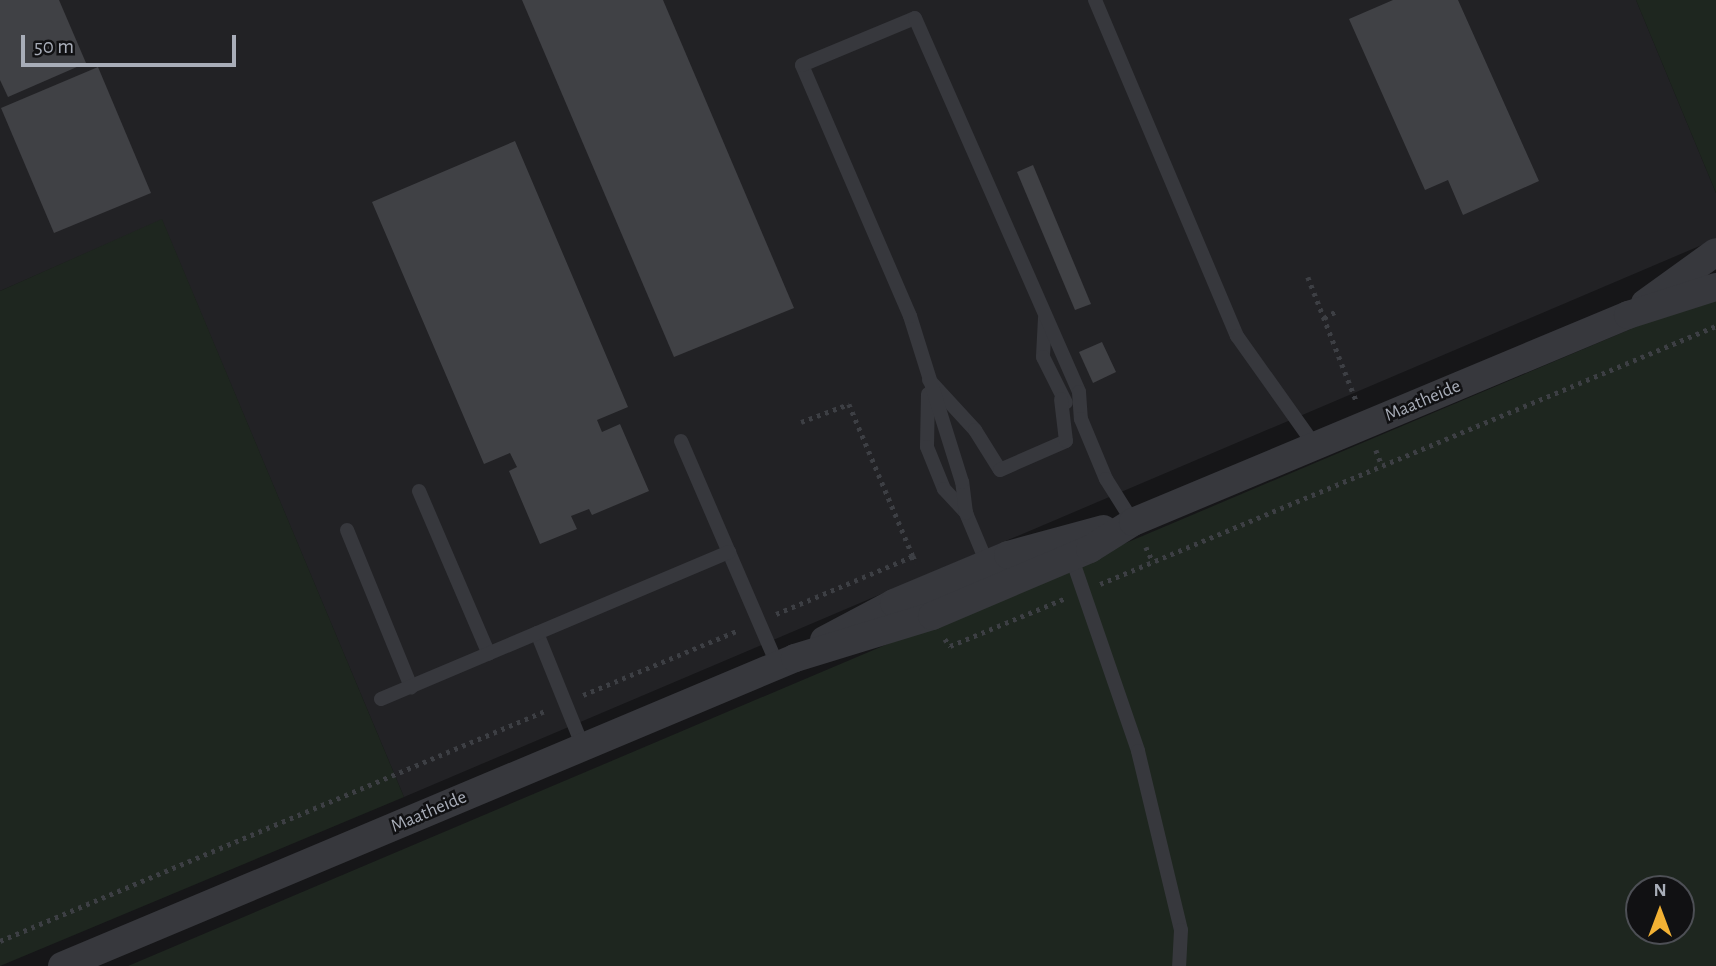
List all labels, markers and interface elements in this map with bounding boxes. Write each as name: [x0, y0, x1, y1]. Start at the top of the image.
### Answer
scale bar: [24, 21, 240, 65]
text: 50 m: [34, 36, 74, 57]
street label: Maatheide: [1382, 375, 1464, 427]
street label: Maatheide: [388, 786, 470, 838]
north arrow: [1625, 875, 1695, 945]
text: N: [1653, 881, 1667, 900]

